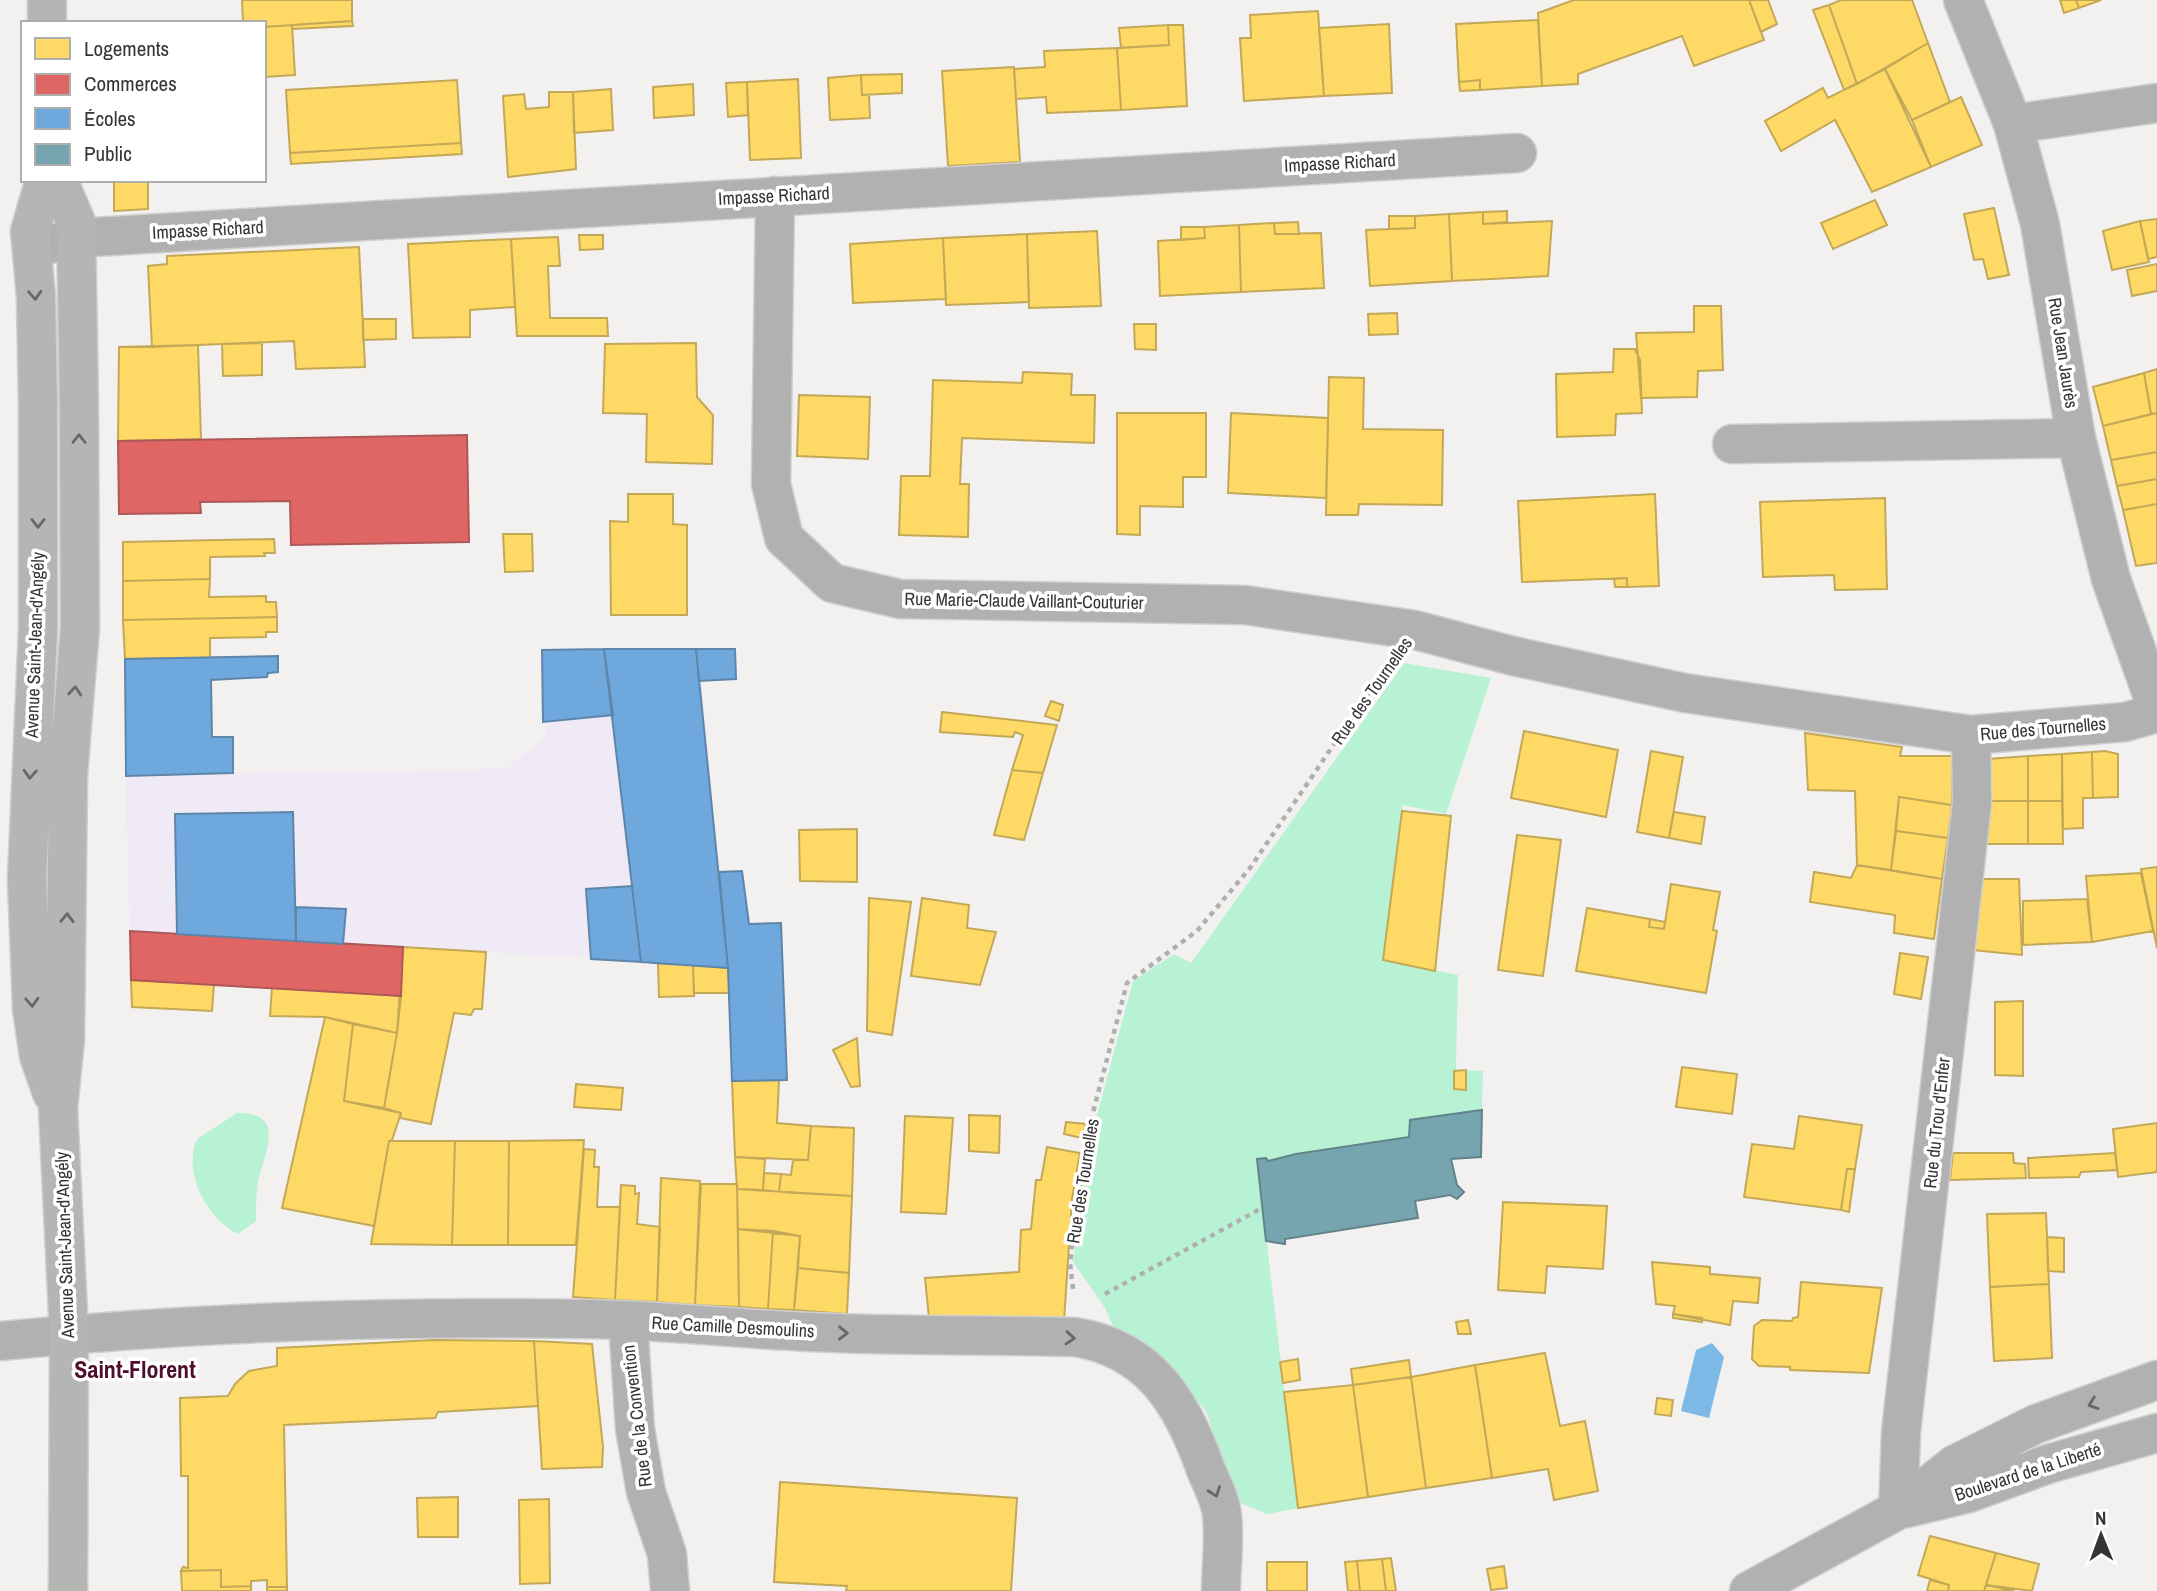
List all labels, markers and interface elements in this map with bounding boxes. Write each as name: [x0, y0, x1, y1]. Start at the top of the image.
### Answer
legend: [21, 21, 266, 182]
text: Logements: [84, 34, 169, 63]
text: Commerces: [84, 69, 177, 98]
text: Écoles: [84, 104, 136, 133]
text: Public: [84, 139, 132, 168]
street label: Impasse Richard: [1284, 147, 1396, 178]
street label: Impasse Richard: [718, 180, 830, 211]
street label: Impasse Richard: [152, 214, 264, 245]
one-way arrow: [28, 290, 43, 301]
street label: Rue Jean Jaurès: [2042, 296, 2085, 410]
one-way arrow: [71, 433, 87, 444]
one-way arrow: [30, 518, 46, 528]
street label: Avenue Saint-Jean-d'Angély: [19, 551, 50, 740]
street label: Rue Marie-Claude Vaillant-Couturier: [904, 586, 1144, 615]
street label: Rue des Tournelles: [1325, 632, 1418, 750]
one-way arrow: [67, 685, 82, 696]
street label: Rue des Tournelles: [1979, 711, 2107, 746]
one-way arrow: [23, 769, 38, 780]
one-way arrow: [59, 912, 74, 923]
one-way arrow: [24, 997, 39, 1008]
street label: Rue du Trou d'Enfer: [1917, 1056, 1956, 1190]
street label: Rue des Tournelles: [1060, 1117, 1105, 1245]
street label: Avenue Saint-Jean-d'Angély: [49, 1151, 80, 1340]
street label: Rue Camille Desmoulins: [651, 1310, 815, 1343]
one-way arrow: [838, 1325, 849, 1340]
one-way arrow: [1065, 1330, 1076, 1345]
street label: Rue de la Convention: [615, 1344, 658, 1488]
district label: Saint-Florent: [74, 1353, 196, 1385]
one-way arrow: [2087, 1396, 2099, 1410]
street label: Boulevard de la Liberté: [1951, 1436, 2104, 1507]
one-way arrow: [1206, 1486, 1220, 1498]
north arrow: [2066, 1500, 2136, 1570]
text: N: [2095, 1505, 2107, 1531]

